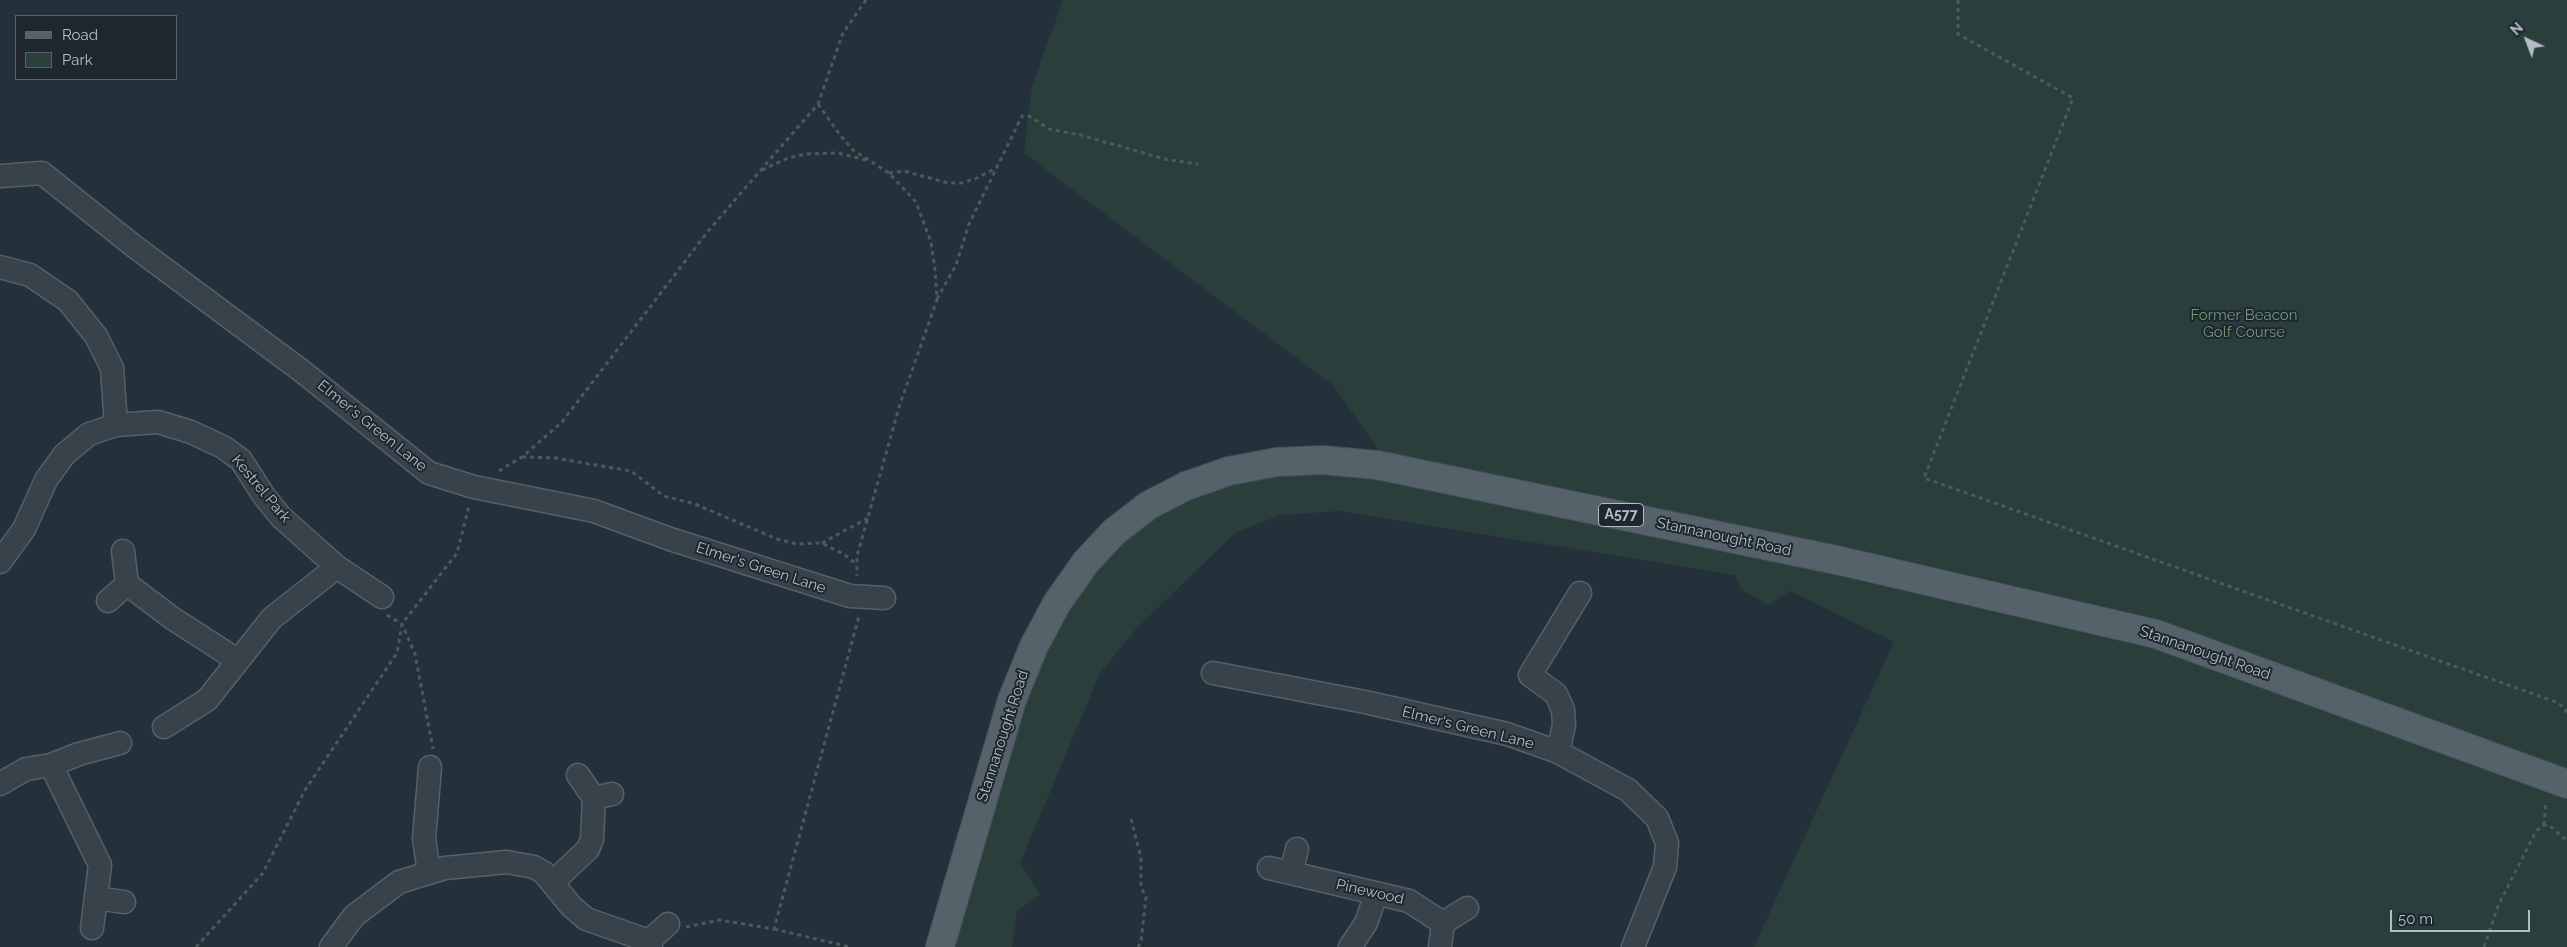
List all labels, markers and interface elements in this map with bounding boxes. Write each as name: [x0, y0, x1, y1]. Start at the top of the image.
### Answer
legend: [15, 15, 178, 80]
north arrow: [2502, 15, 2552, 65]
text: N: [2507, 20, 2526, 39]
text: Road: [62, 26, 98, 44]
text: Park: [62, 51, 93, 69]
park label: Former Beacon Golf Course: [2190, 306, 2298, 341]
street label: Elmer's Green Lane: [314, 376, 430, 476]
street label: Kestrel Park: [228, 452, 294, 526]
road number: A577: [1598, 504, 1644, 526]
street label: Stannanought Road: [1655, 514, 1793, 560]
street label: Elmer's Green Lane: [694, 539, 828, 597]
street label: Stannanought Road: [2137, 622, 2273, 684]
street label: Stannanought Road: [973, 668, 1033, 804]
street label: Elmer's Green Lane: [1400, 703, 1536, 753]
street label: Pinewood: [1334, 875, 1406, 909]
scale bar: [2392, 900, 2532, 932]
text: 50 m: [2398, 910, 2433, 928]

